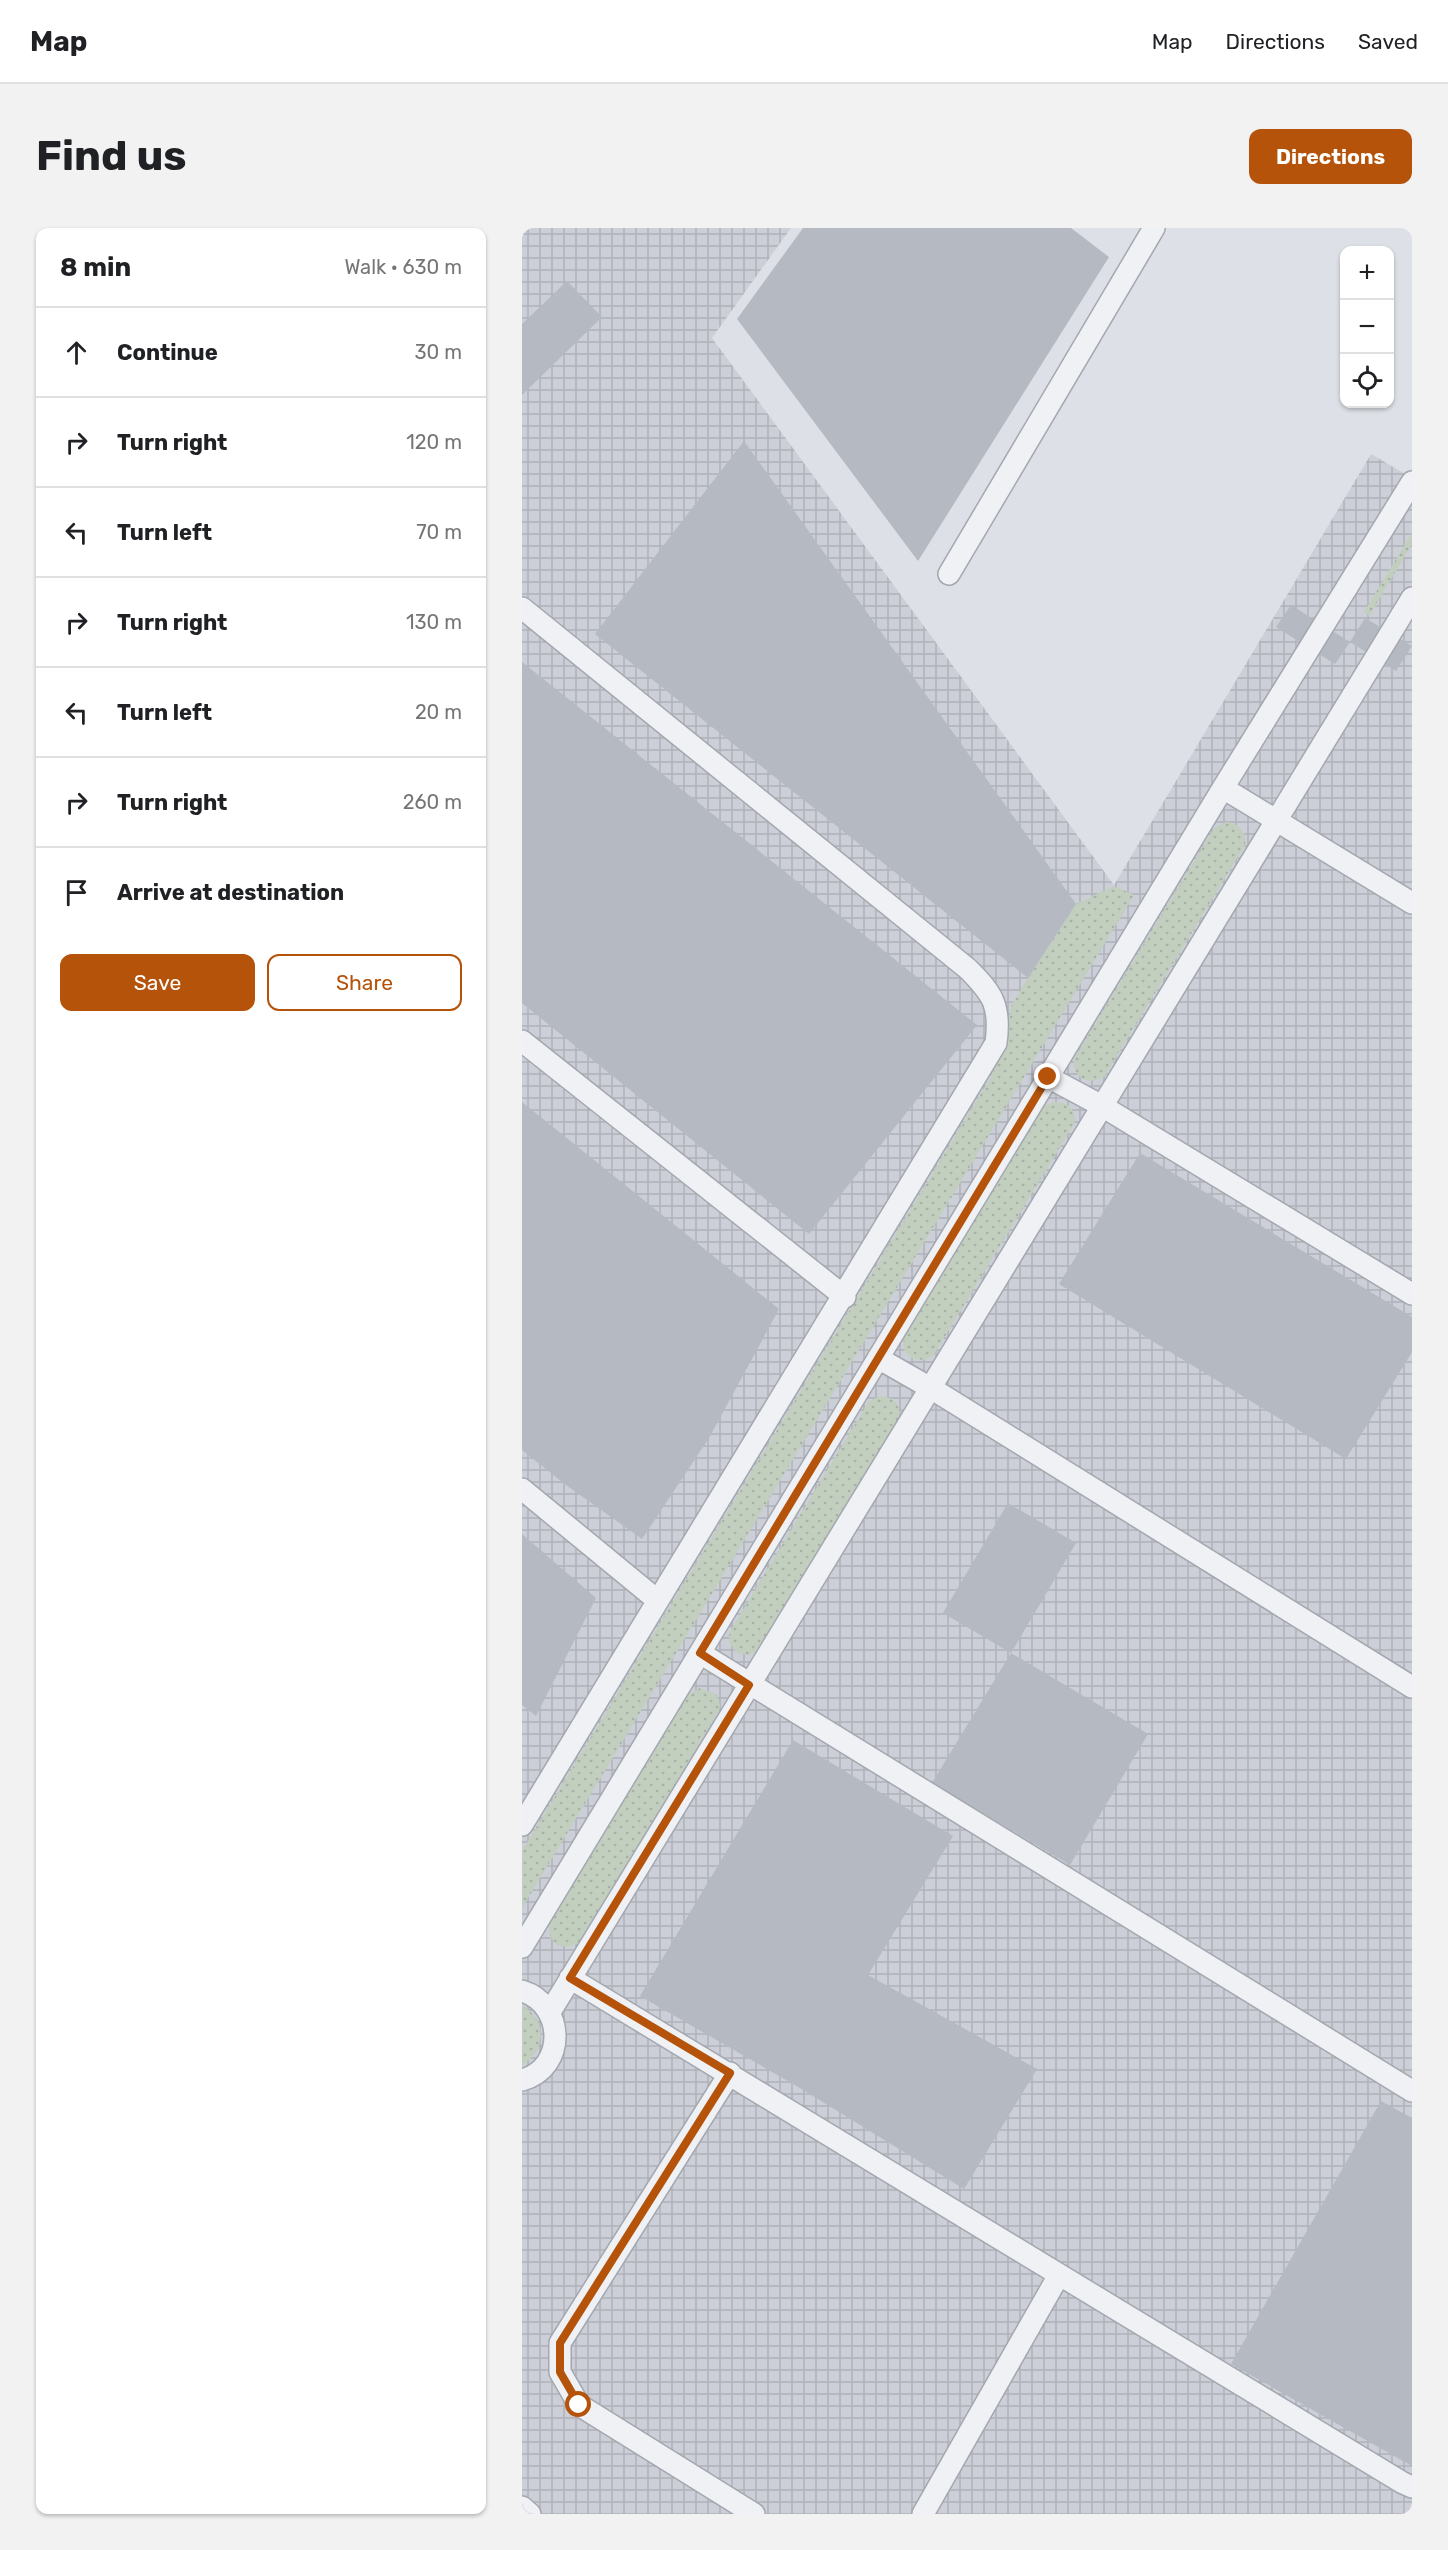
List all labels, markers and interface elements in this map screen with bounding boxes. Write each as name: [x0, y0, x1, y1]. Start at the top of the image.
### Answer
text: Map: [30, 25, 87, 58]
text: Map: [1152, 29, 1193, 54]
text: Directions: [1226, 29, 1325, 54]
text: Saved: [1358, 29, 1418, 54]
button: Directions: [1249, 129, 1412, 184]
text: Find us: [36, 131, 187, 181]
map controls: [1340, 246, 1394, 408]
button: +: [1340, 246, 1394, 300]
text: 8 min: [60, 252, 131, 283]
text: Walk · 630 m: [345, 255, 462, 279]
button: −: [1340, 300, 1394, 354]
icon: ahead: [60, 336, 93, 369]
text: Continue: [117, 339, 218, 366]
text: 30 m: [415, 340, 462, 364]
button: locate: [1340, 354, 1394, 408]
icon: right: [60, 426, 93, 459]
text: Turn right: [117, 429, 227, 456]
text: 120 m: [406, 430, 462, 454]
icon: left: [60, 516, 93, 549]
text: Turn left: [117, 519, 212, 546]
text: 70 m: [416, 520, 462, 544]
icon: right: [60, 606, 93, 639]
text: Turn right: [117, 609, 227, 636]
text: 130 m: [406, 610, 462, 634]
icon: left: [60, 696, 93, 729]
text: Turn left: [117, 699, 212, 726]
text: 20 m: [415, 700, 462, 724]
icon: right: [60, 786, 93, 819]
text: Turn right: [117, 789, 227, 816]
text: 260 m: [403, 790, 462, 814]
icon: arrive: [60, 876, 93, 909]
text: Arrive at destination: [117, 879, 344, 906]
button: Save: [60, 954, 255, 1011]
button: Share: [267, 954, 462, 1011]
route end: [1034, 1063, 1060, 1089]
route start: [565, 2391, 591, 2417]

